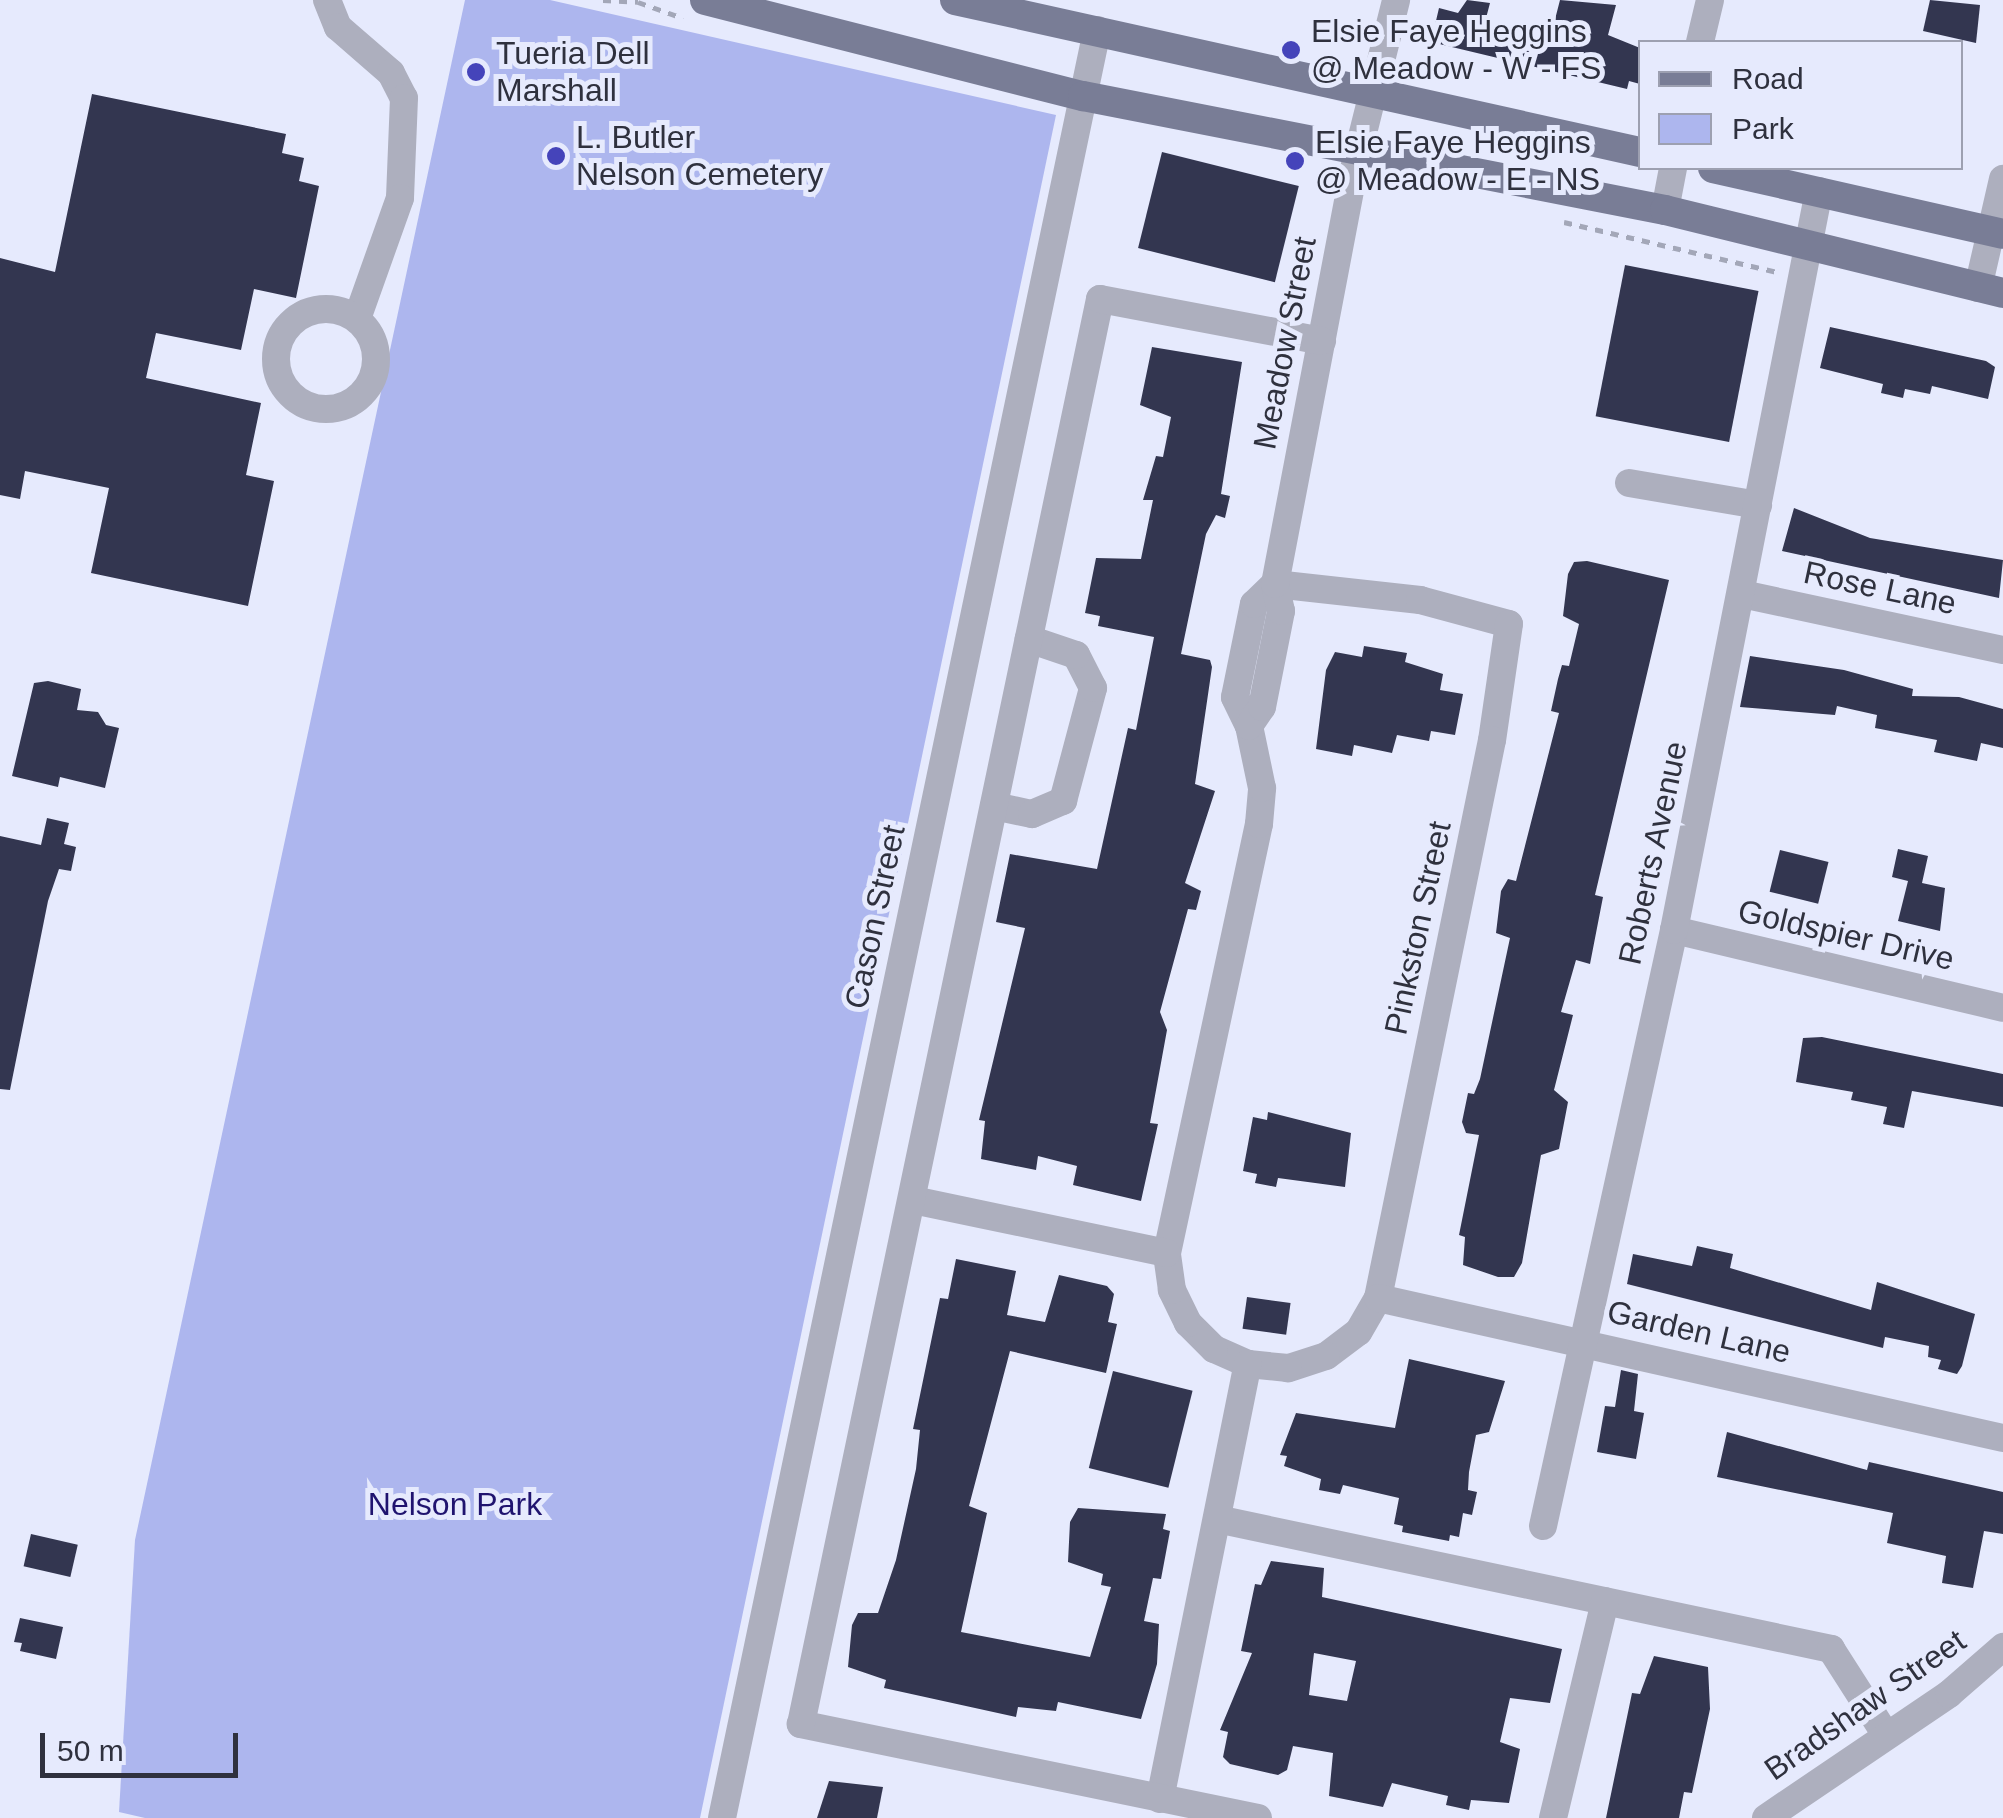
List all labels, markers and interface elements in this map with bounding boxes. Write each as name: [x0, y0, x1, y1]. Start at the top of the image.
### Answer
place label: Elsie Faye Heggins @ Meadow - W - FS: [1311, 13, 1601, 88]
place label: Tueria Dell Marshall: [496, 35, 650, 110]
marker: Elsie Faye Heggins @ Meadow - W - FS: [1280, 39, 1302, 61]
legend: [1638, 40, 1963, 170]
marker: Tueria Dell Marshall: [465, 61, 487, 83]
text: Road: [1732, 62, 1804, 95]
text: Park: [1732, 112, 1794, 145]
place label: L. Butler Nelson Cemetery: [576, 119, 823, 194]
place label: Elsie Faye Heggins @ Meadow - E - NS: [1315, 124, 1600, 199]
marker: L. Butler Nelson Cemetery: [545, 145, 567, 167]
marker: Elsie Faye Heggins @ Meadow - E - NS: [1284, 150, 1306, 172]
street label: Meadow Street: [1246, 234, 1324, 452]
street label: Rose Lane: [1800, 553, 1960, 623]
street label: Roberts Avenue: [1610, 737, 1696, 969]
street label: Pinkston Street: [1377, 818, 1459, 1038]
street label: Cason Street: [837, 822, 913, 1012]
street label: Goldspier Drive: [1734, 891, 1958, 979]
street label: Garden Lane: [1604, 1292, 1794, 1372]
park label: Nelson Park: [368, 1485, 542, 1523]
street label: Bradshaw Street: [1757, 1621, 1973, 1789]
scale bar: [45, 1713, 242, 1775]
text: 50 m: [57, 1734, 124, 1767]

